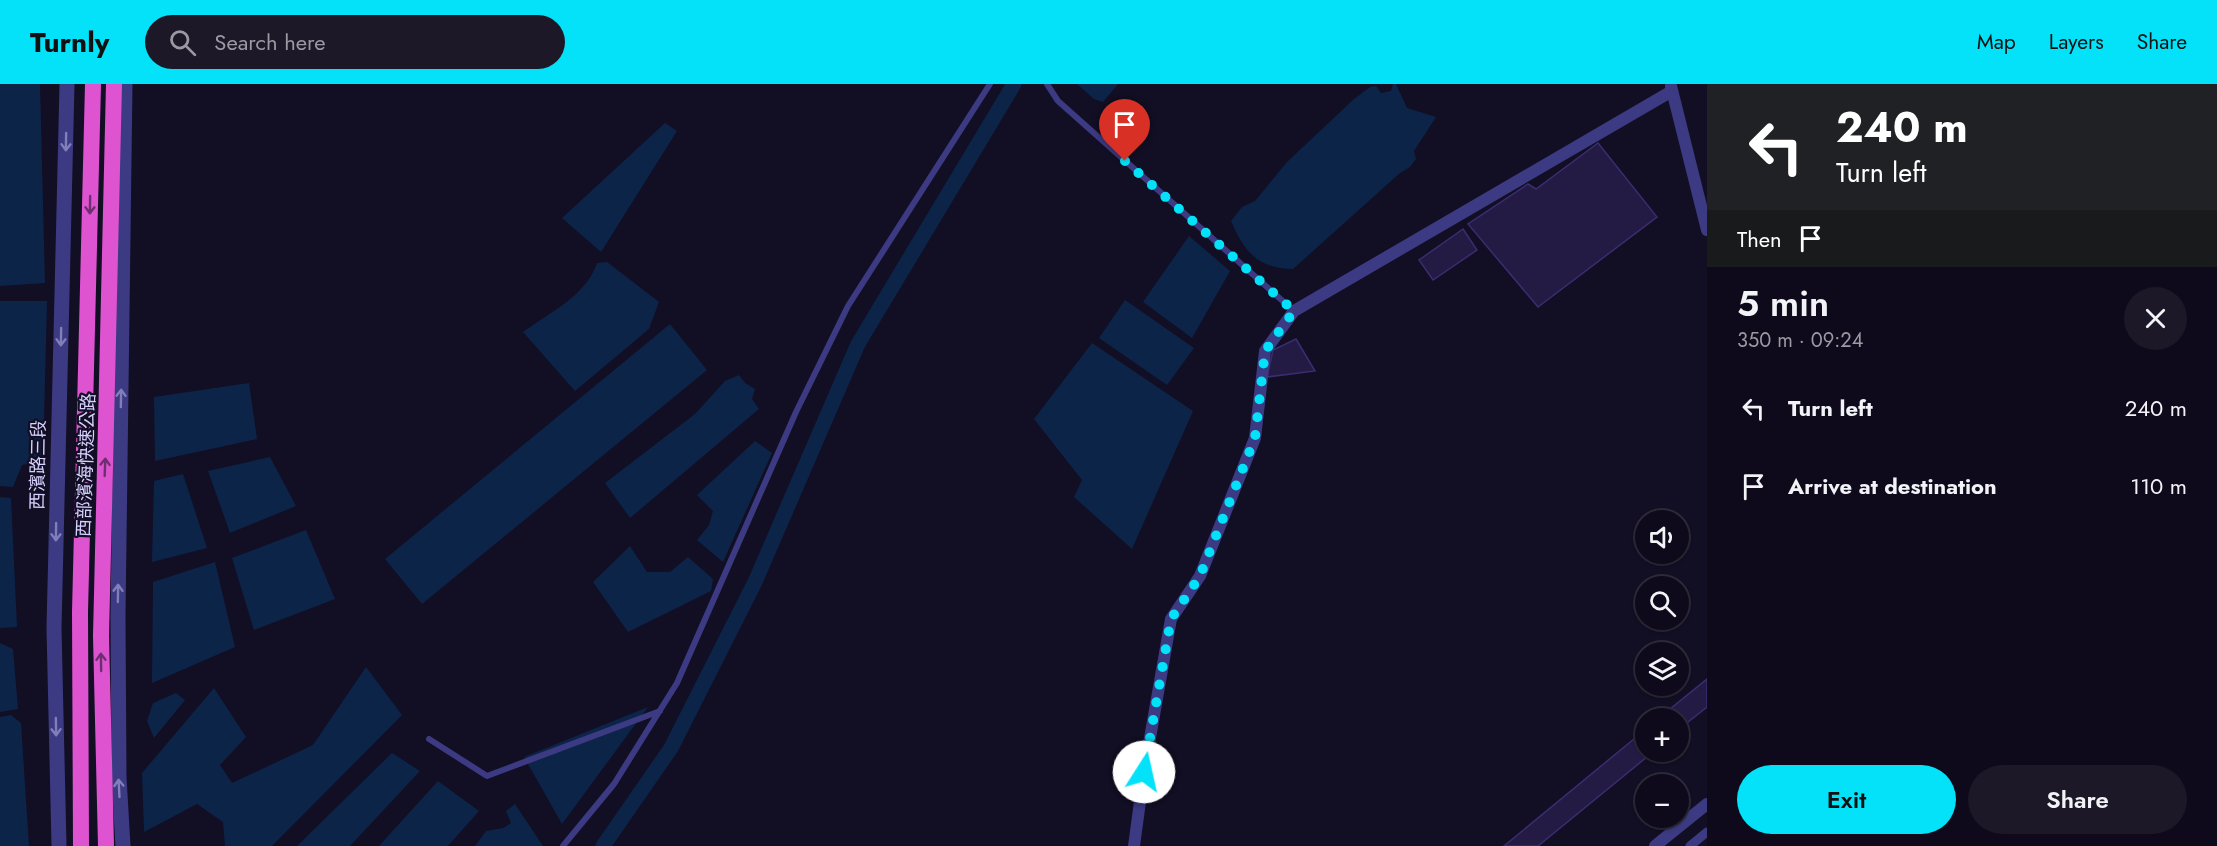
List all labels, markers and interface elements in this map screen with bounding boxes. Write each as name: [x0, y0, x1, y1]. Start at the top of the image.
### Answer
search box: [145, 15, 565, 69]
text: Turnly: [30, 22, 109, 63]
icon: search: [166, 26, 199, 59]
text: Search here: [214, 26, 326, 58]
text: Map: [1977, 27, 2016, 57]
text: Layers: [2049, 27, 2104, 57]
text: Share: [2137, 27, 2187, 57]
text: 240 m: [1836, 97, 1968, 158]
pin: [1099, 99, 1150, 161]
icon: arrive: [1108, 108, 1141, 141]
icon: left: [1737, 108, 1815, 186]
one-way arrow: [60, 132, 71, 152]
text: Turn left: [1836, 153, 1926, 192]
one-way arrow: [84, 195, 96, 215]
icon: arrive: [1794, 222, 1827, 255]
text: Then: [1737, 223, 1782, 255]
text: 5 min: [1737, 277, 1829, 329]
button: close: [2124, 287, 2187, 350]
text: 350 m · 09:24: [1737, 326, 1863, 355]
one-way arrow: [55, 327, 67, 347]
one-way arrow: [115, 388, 127, 408]
icon: left: [1737, 392, 1770, 425]
text: Turn left: [1788, 392, 1873, 424]
text: 240 m: [2125, 392, 2187, 424]
street label: 西部濱海快速公路: [70, 393, 102, 537]
street label: 西濱路三段: [24, 420, 52, 510]
one-way arrow: [100, 457, 111, 477]
icon: arrive: [1737, 470, 1770, 503]
text: Arrive at destination: [1788, 470, 1997, 502]
text: 110 m: [2130, 470, 2187, 502]
map controls: [1635, 510, 1689, 828]
button: sound: [1635, 510, 1689, 564]
one-way arrow: [50, 522, 62, 542]
button: search: [1635, 576, 1689, 630]
one-way arrow: [112, 583, 124, 603]
button: layers: [1635, 642, 1689, 696]
one-way arrow: [95, 652, 107, 672]
button: +: [1635, 708, 1689, 762]
one-way arrow: [50, 717, 62, 737]
position arrow: [1112, 740, 1176, 804]
button: Exit: [1737, 765, 1956, 834]
button: Share: [1968, 765, 2187, 834]
button: −: [1635, 774, 1689, 828]
one-way arrow: [114, 778, 125, 798]

